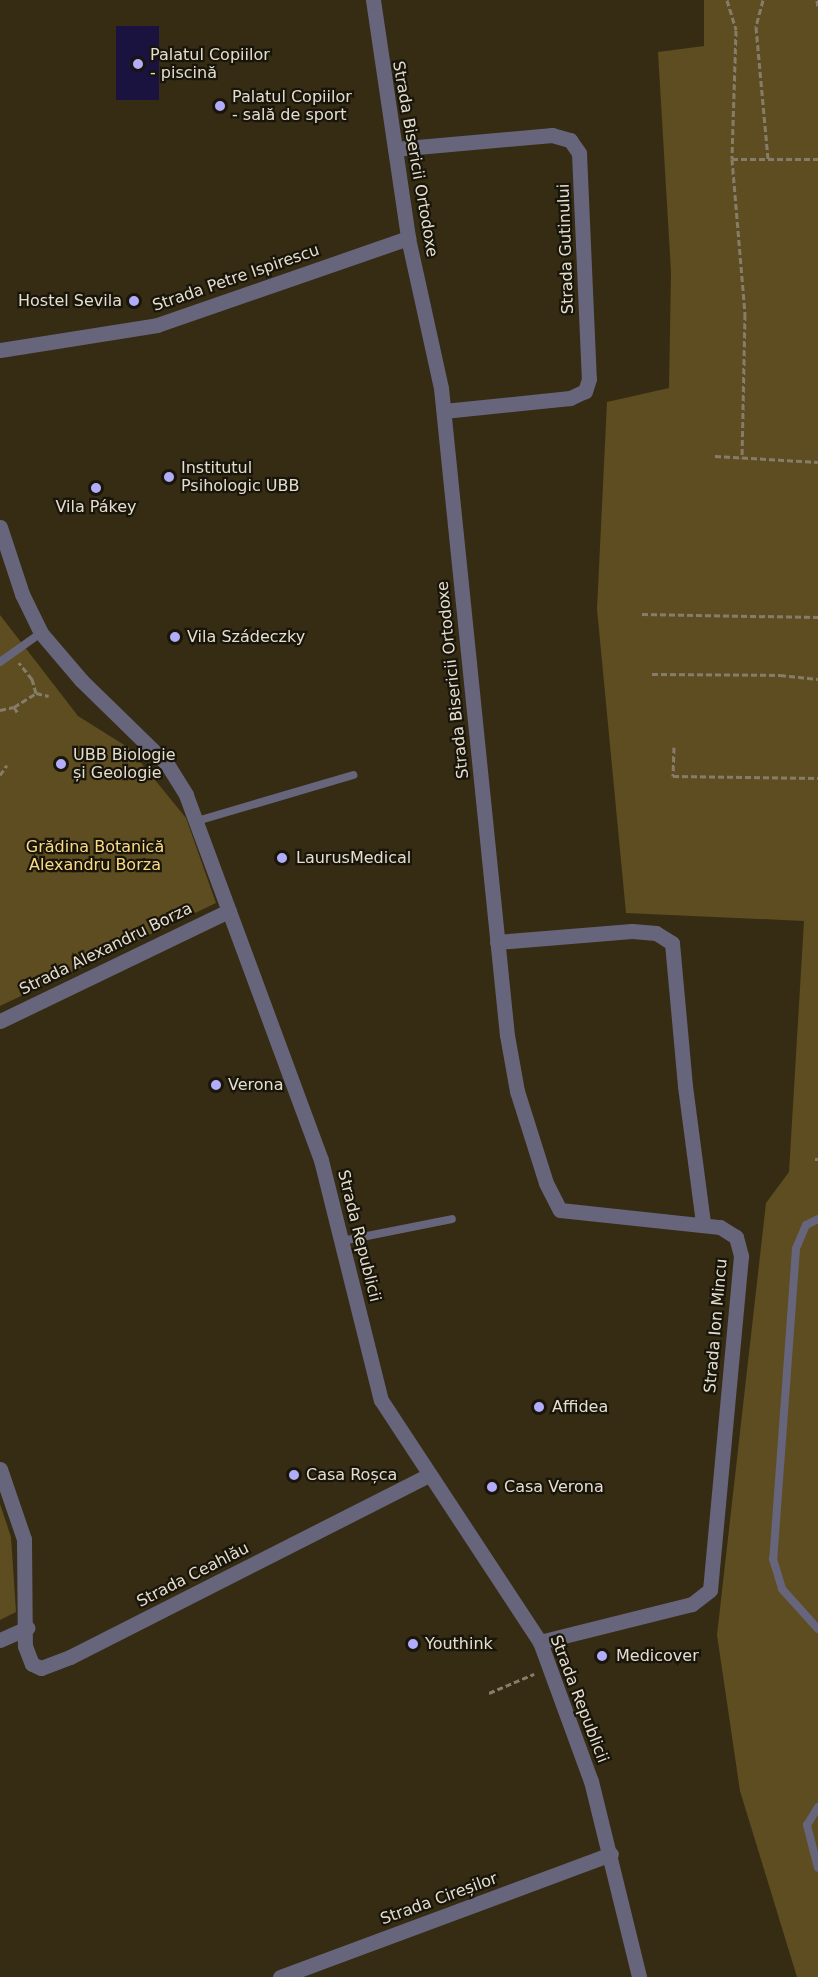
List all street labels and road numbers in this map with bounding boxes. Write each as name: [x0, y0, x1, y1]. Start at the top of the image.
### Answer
street label: Strada Bisericii Ortodoxe: [388, 59, 442, 259]
street label: Strada Gutinului: [554, 183, 578, 315]
street label: Strada Petre Ispirescu: [150, 240, 322, 316]
street label: Strada Bisericii Ortodoxe: [433, 580, 473, 780]
street label: Strada Alexandru Borza: [17, 899, 195, 999]
street label: Strada Republicii: [333, 1168, 385, 1304]
street label: Strada Ion Mincu: [701, 1258, 731, 1394]
street label: Strada Ceahlău: [134, 1538, 252, 1612]
street label: Strada Republicii: [546, 1632, 612, 1766]
street label: Strada Cireșilor: [378, 1869, 500, 1929]

